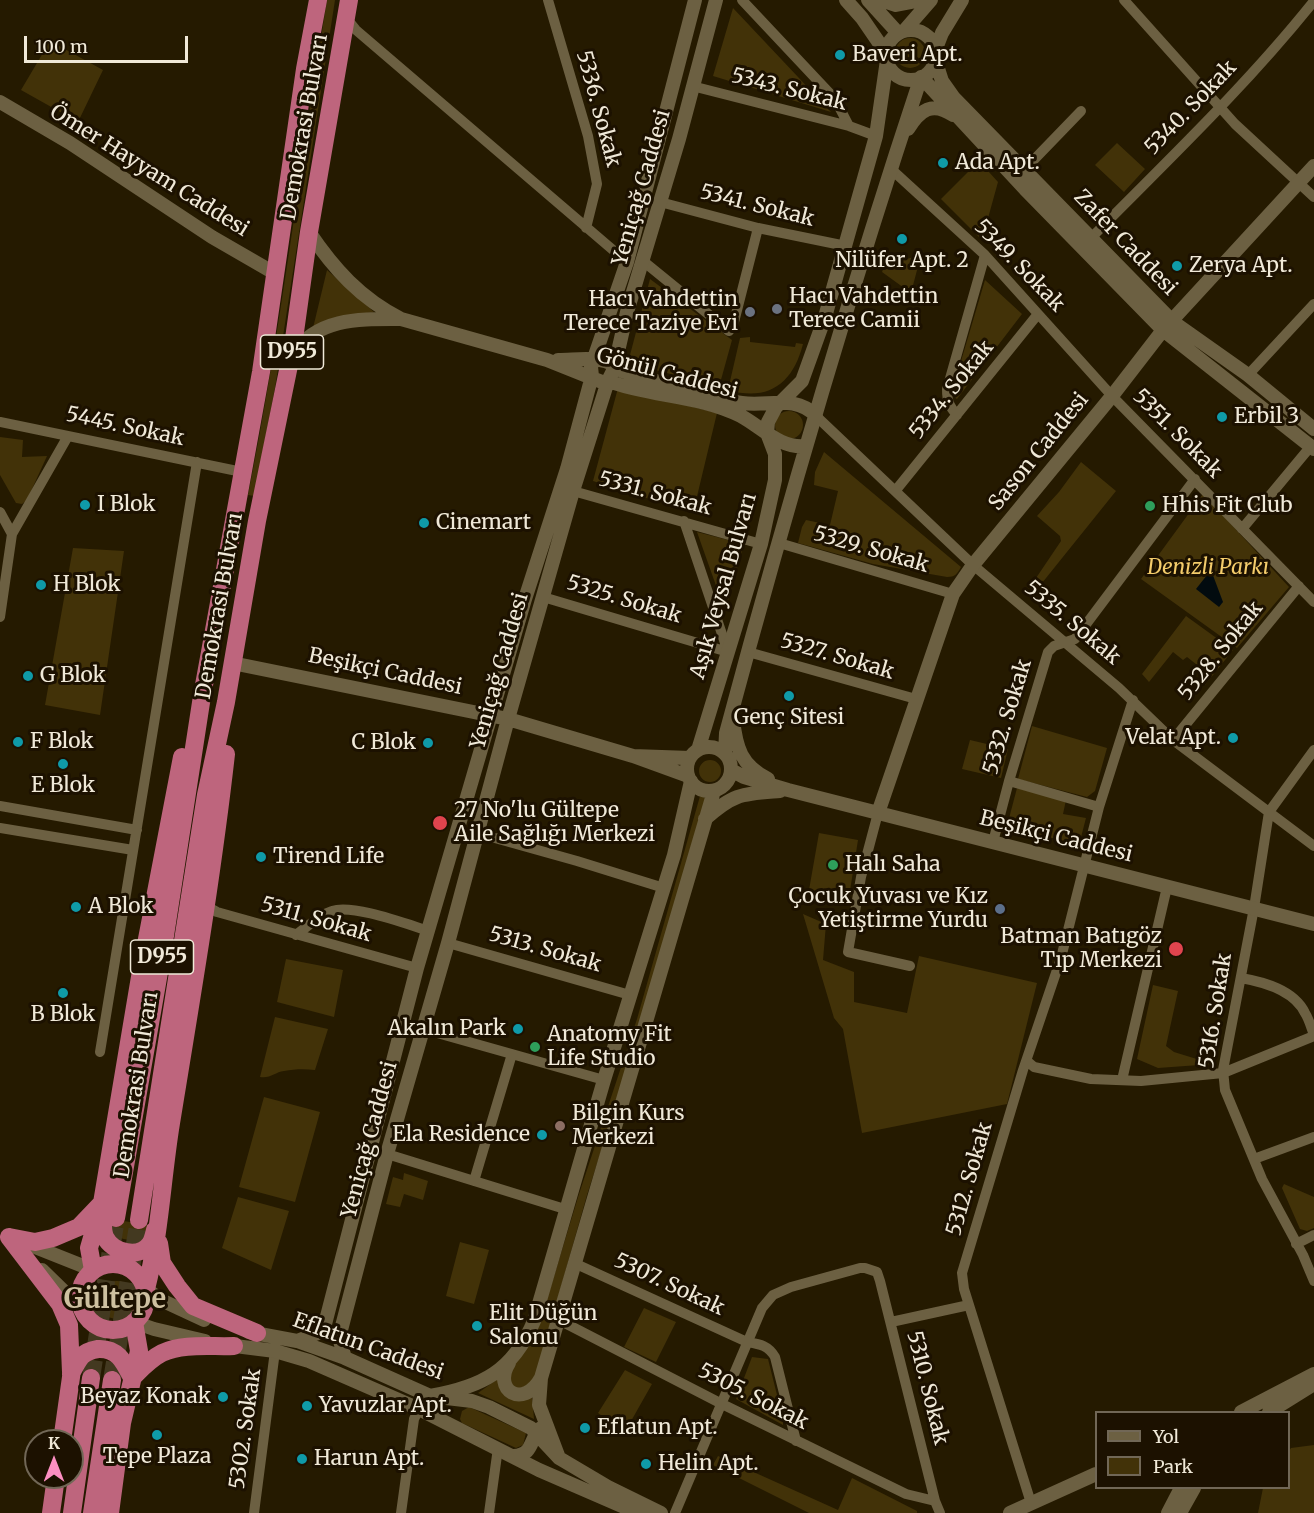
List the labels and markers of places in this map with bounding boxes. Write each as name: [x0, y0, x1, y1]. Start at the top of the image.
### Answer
place label: Baveri Apt.: [852, 42, 963, 68]
marker: Baveri Apt.: [833, 48, 847, 62]
place label: Ada Apt.: [955, 150, 1040, 176]
marker: Ada Apt.: [936, 156, 950, 170]
marker: Nilüfer Apt. 2: [895, 232, 909, 246]
place label: Nilüfer Apt. 2: [835, 248, 969, 274]
place label: Zerya Apt.: [1189, 253, 1293, 279]
marker: Zerya Apt.: [1170, 259, 1184, 273]
place label: Hacı Vahdettin Terece Camii: [789, 284, 939, 334]
place label: Hacı Vahdettin Terece Taziye Evi: [564, 287, 738, 337]
marker: Hacı Vahdettin Terece Camii: [770, 302, 784, 316]
marker: Hacı Vahdettin Terece Taziye Evi: [743, 305, 757, 319]
place label: Erbil 3: [1234, 404, 1299, 430]
marker: Erbil 3: [1215, 410, 1229, 424]
place label: I Blok: [97, 492, 156, 518]
place label: Hhis Fit Club: [1162, 493, 1292, 519]
marker: I Blok: [78, 498, 92, 512]
marker: Hhis Fit Club: [1143, 499, 1157, 513]
place label: Cinemart: [436, 510, 531, 536]
marker: Cinemart: [417, 516, 431, 530]
place label: H Blok: [53, 572, 121, 598]
marker: H Blok: [34, 578, 48, 592]
place label: G Blok: [40, 663, 106, 689]
marker: G Blok: [21, 669, 35, 683]
marker: Genç Sitesi: [782, 689, 796, 703]
place label: Genç Sitesi: [734, 705, 844, 731]
place label: Velat Apt.: [1126, 725, 1221, 751]
place label: F Blok: [30, 729, 94, 755]
place label: C Blok: [352, 730, 416, 756]
marker: Velat Apt.: [1226, 731, 1240, 745]
marker: F Blok: [11, 735, 25, 749]
marker: C Blok: [421, 736, 435, 750]
marker: E Blok: [56, 757, 70, 771]
place label: E Blok: [31, 773, 95, 799]
place label: 27 No'lu Gültepe Aile Sağlığı Merkezi: [454, 798, 655, 848]
marker: 27 No'lu Gültepe Aile Sağlığı Merkezi: [431, 814, 449, 832]
place label: Tirend Life: [273, 844, 384, 870]
marker: Tirend Life: [254, 850, 268, 864]
place label: Halı Saha: [845, 852, 941, 878]
marker: Halı Saha: [826, 858, 840, 872]
place label: Çocuk Yuvası ve Kız Yetiştirme Yurdu: [789, 884, 988, 934]
place label: A Blok: [88, 894, 153, 920]
marker: A Blok: [69, 900, 83, 914]
marker: Çocuk Yuvası ve Kız Yetiştirme Yurdu: [993, 902, 1007, 916]
place label: Batman Batıgöz Tıp Merkezi: [1000, 924, 1162, 974]
marker: Batman Batıgöz Tıp Merkezi: [1167, 940, 1185, 958]
marker: B Blok: [56, 986, 70, 1000]
place label: B Blok: [31, 1002, 95, 1028]
place label: Akalın Park: [388, 1016, 506, 1042]
marker: Akalın Park: [511, 1022, 525, 1036]
place label: Anatomy Fit Life Studio: [547, 1022, 672, 1072]
marker: Anatomy Fit Life Studio: [528, 1040, 542, 1054]
place label: Bilgin Kurs Merkezi: [572, 1101, 685, 1151]
marker: Bilgin Kurs Merkezi: [553, 1119, 567, 1133]
place label: Ela Residence: [392, 1122, 530, 1148]
marker: Ela Residence: [535, 1128, 549, 1142]
place label: Elit Düğün Salonu: [489, 1301, 597, 1351]
marker: Elit Düğün Salonu: [470, 1319, 484, 1333]
place label: Beyaz Konak: [80, 1384, 211, 1410]
marker: Beyaz Konak: [216, 1390, 230, 1404]
place label: Yavuzlar Apt.: [319, 1393, 452, 1419]
marker: Yavuzlar Apt.: [300, 1399, 314, 1413]
place label: Eflatun Apt.: [597, 1415, 718, 1441]
marker: Eflatun Apt.: [578, 1421, 592, 1435]
marker: Tepe Plaza: [150, 1428, 164, 1442]
place label: Tepe Plaza: [103, 1444, 211, 1470]
place label: Harun Apt.: [314, 1446, 424, 1472]
place label: Helin Apt.: [658, 1451, 759, 1477]
marker: Harun Apt.: [295, 1452, 309, 1466]
marker: Helin Apt.: [639, 1457, 653, 1471]

